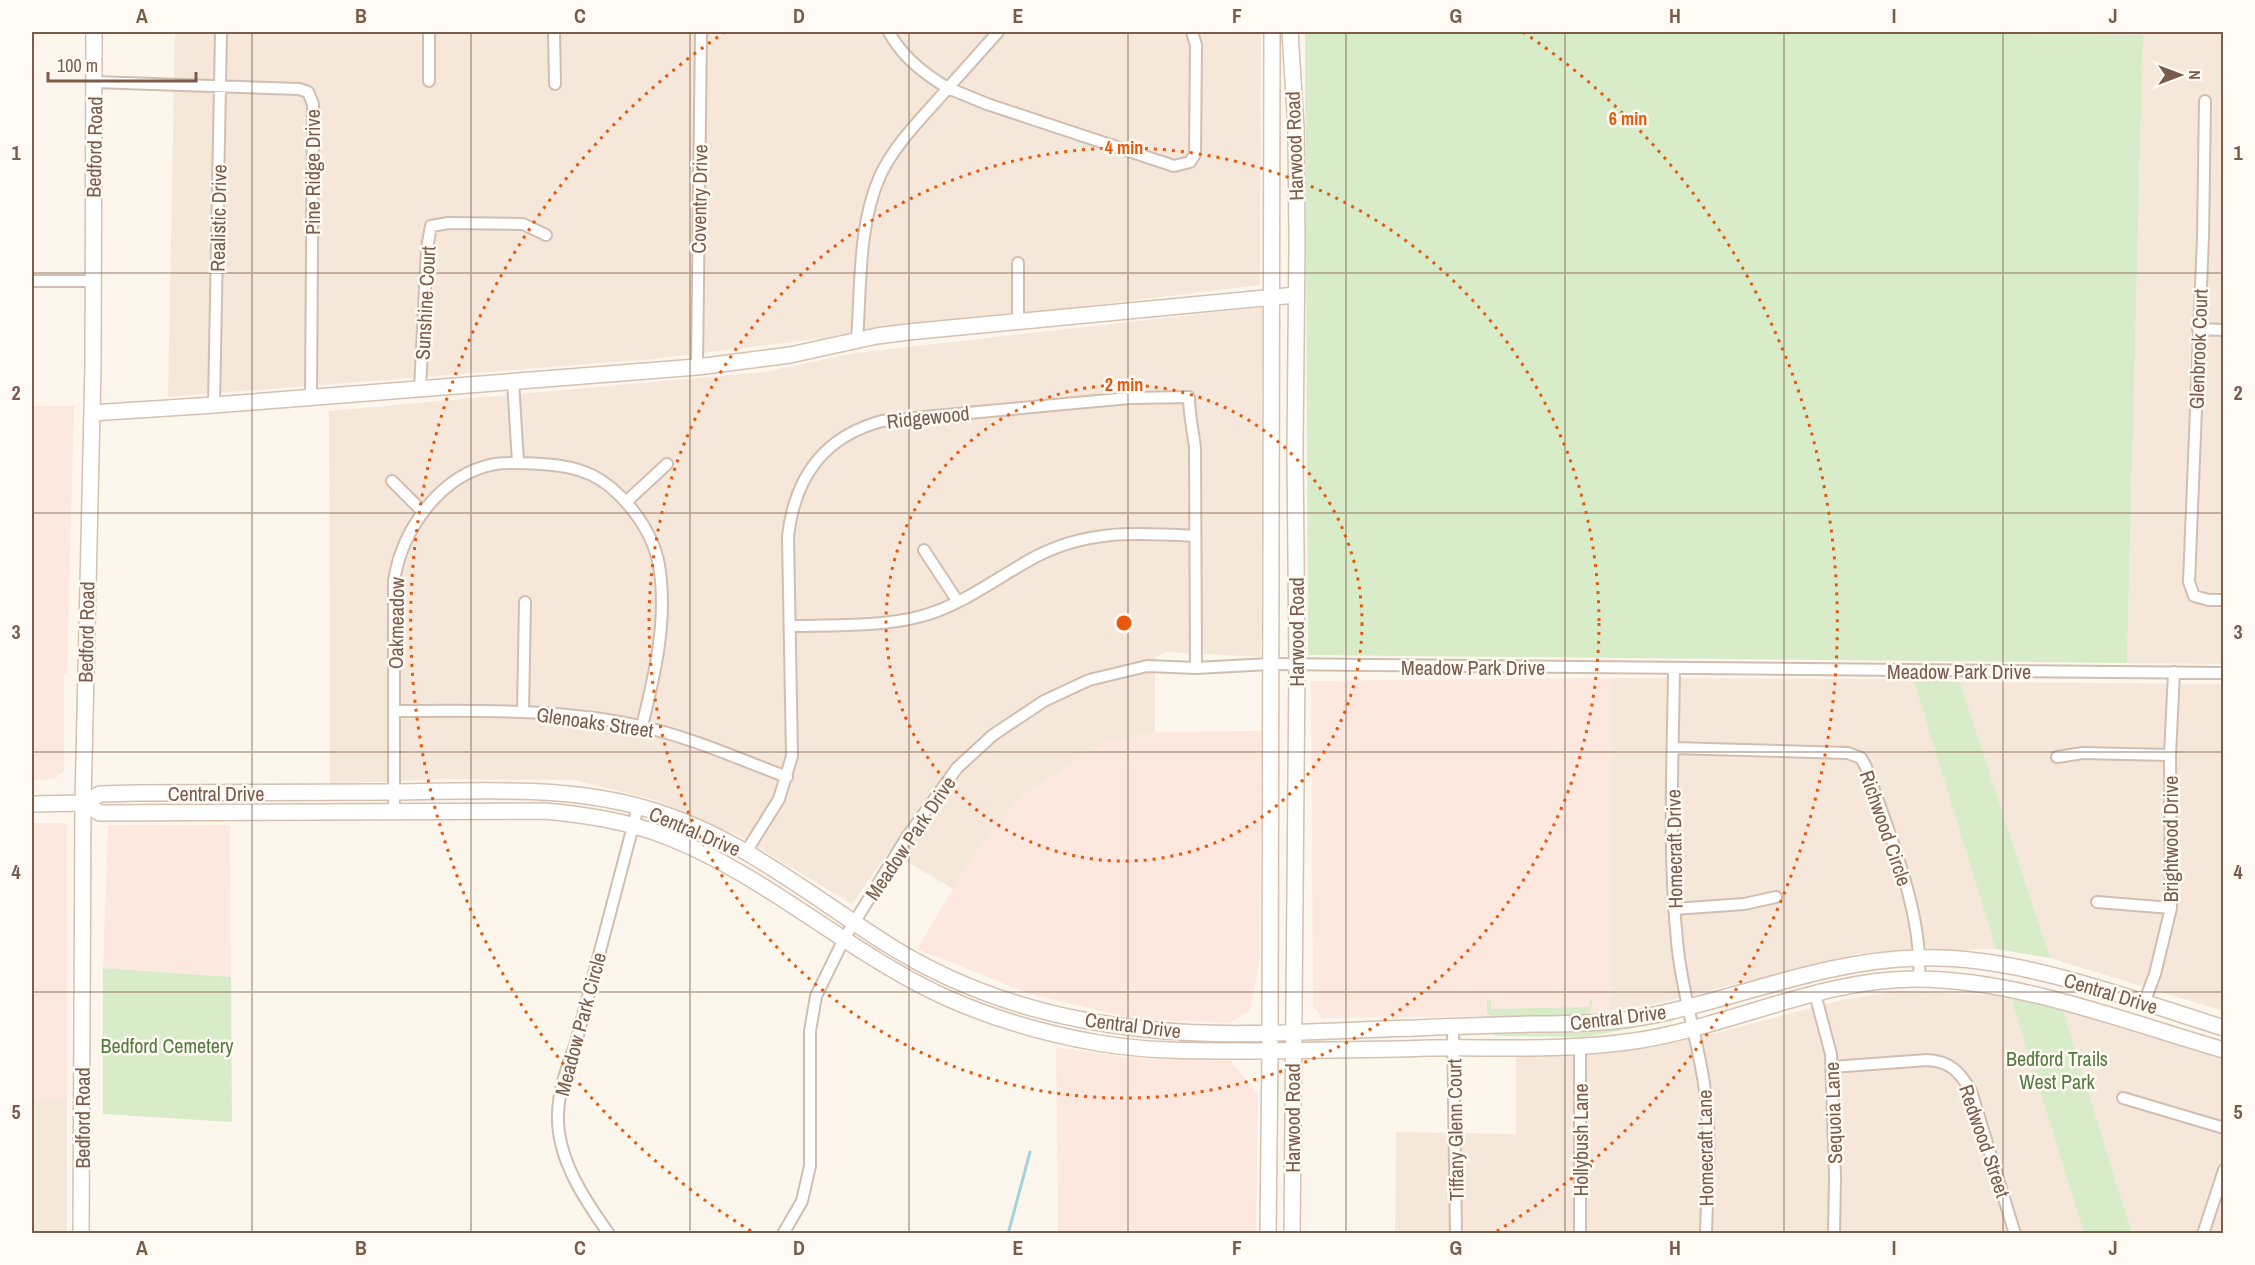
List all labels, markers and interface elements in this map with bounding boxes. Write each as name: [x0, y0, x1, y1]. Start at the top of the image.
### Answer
text: A: [136, 2, 148, 29]
text: B: [355, 2, 367, 29]
text: C: [574, 2, 586, 29]
text: D: [793, 2, 805, 29]
text: E: [1013, 2, 1024, 29]
text: F: [1232, 2, 1242, 29]
text: G: [1450, 2, 1462, 29]
text: H: [1669, 2, 1681, 29]
text: I: [1892, 2, 1896, 29]
text: J: [2108, 2, 2118, 29]
scale bar: [48, 45, 196, 83]
north arrow: [2150, 45, 2210, 105]
text: 100 m: [57, 53, 98, 78]
text: N: [2184, 70, 2206, 80]
street label: Harwood Road: [1279, 91, 1309, 201]
street label: Bedford Road: [80, 96, 108, 198]
text: 6 min: [1609, 106, 1647, 131]
street label: Pine Ridge Drive: [299, 109, 326, 235]
text: 4 min: [1105, 135, 1143, 160]
text: 1: [11, 139, 21, 166]
text: 1: [2233, 139, 2243, 166]
street label: Coventry Drive: [685, 144, 713, 254]
street label: Realistic Drive: [204, 164, 232, 272]
street label: Sunshine Court: [409, 245, 441, 361]
street label: Glenbrook Court: [2182, 288, 2214, 410]
text: 2 min: [1105, 372, 1143, 397]
text: 2: [11, 379, 21, 406]
text: 2: [2233, 379, 2243, 406]
street label: Ridgewood: [885, 399, 971, 435]
street label: Oakmeadow: [382, 577, 410, 669]
street label: Harwood Road: [1283, 577, 1310, 687]
street label: Bedford Road: [72, 581, 100, 683]
centre of rings: [1114, 613, 1134, 633]
text: 3: [11, 618, 21, 645]
text: 3: [2233, 618, 2243, 645]
street label: Meadow Park Drive: [1401, 654, 1545, 681]
street label: Meadow Park Drive: [1887, 658, 2031, 685]
street label: Glenoaks Street: [535, 700, 656, 744]
street label: Richwood Circle: [1854, 767, 1918, 889]
street label: Meadow Park Drive: [859, 771, 961, 905]
street label: Brightwood Drive: [2157, 776, 2184, 902]
street label: Central Drive: [168, 780, 264, 807]
street label: Homecraft Drive: [1659, 789, 1689, 909]
street label: Central Drive: [645, 800, 745, 862]
text: 4: [11, 858, 21, 885]
text: 4: [2233, 858, 2243, 885]
street label: Meadow Park Circle: [548, 949, 612, 1099]
street label: Central Drive: [2061, 966, 2161, 1020]
street label: Central Drive: [1568, 998, 1668, 1036]
street label: Central Drive: [1083, 1006, 1183, 1044]
park label: Bedford Cemetery: [100, 1032, 234, 1059]
park label: Bedford Trails West Park: [2006, 1045, 2108, 1095]
street label: Tiffany Glenn Court: [1440, 1058, 1470, 1201]
street label: Sequoia Lane: [1818, 1061, 1848, 1165]
street label: Harwood Road: [1279, 1063, 1306, 1173]
street label: Bedford Road: [69, 1067, 96, 1169]
street label: Redwood Street: [1953, 1081, 2017, 1201]
street label: Hollybush Lane: [1567, 1083, 1594, 1197]
street label: Homecraft Lane: [1690, 1089, 1720, 1207]
text: 5: [11, 1098, 21, 1125]
text: 5: [2233, 1098, 2243, 1125]
text: A: [136, 1234, 148, 1261]
text: B: [355, 1234, 367, 1261]
text: C: [574, 1234, 586, 1261]
text: D: [793, 1234, 805, 1261]
text: E: [1013, 1234, 1024, 1261]
text: F: [1232, 1234, 1242, 1261]
text: G: [1450, 1234, 1462, 1261]
text: H: [1669, 1234, 1681, 1261]
text: I: [1892, 1234, 1896, 1261]
text: J: [2108, 1234, 2118, 1261]

